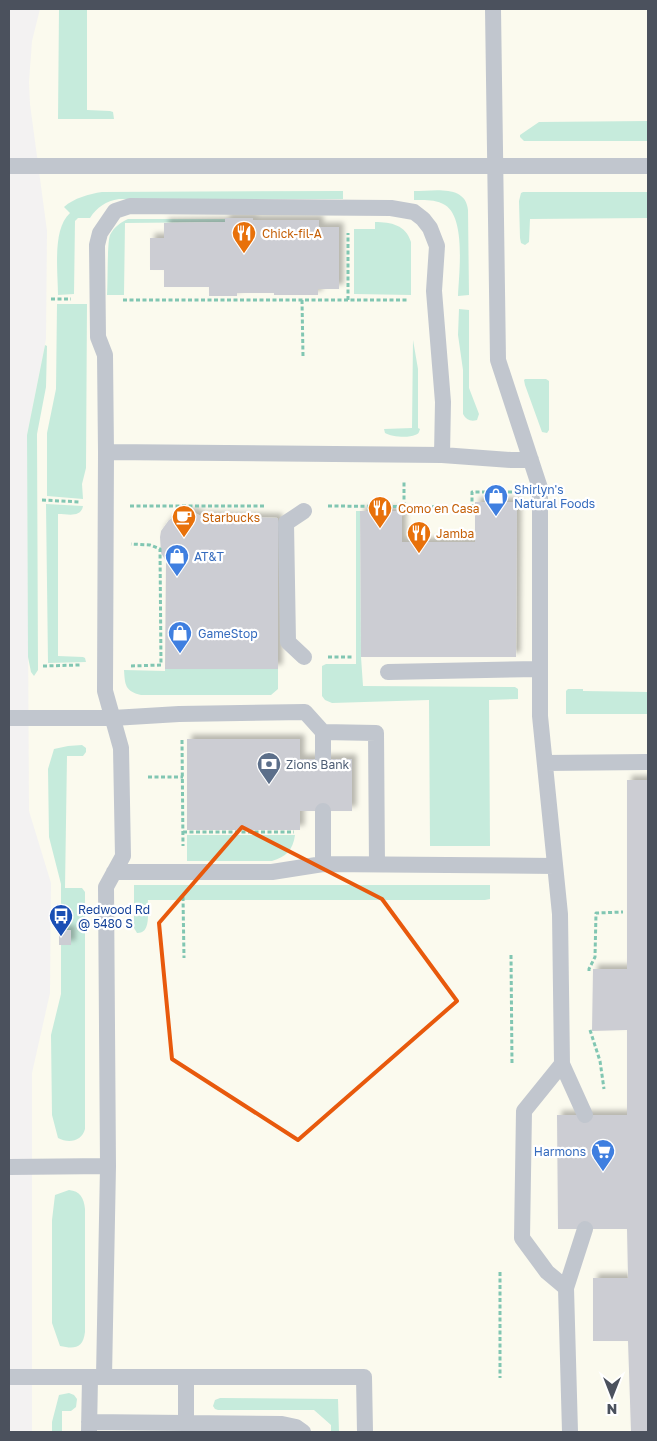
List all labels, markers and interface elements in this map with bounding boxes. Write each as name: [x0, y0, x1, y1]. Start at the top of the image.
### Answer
restaurant icon: Chick-fil-A: [231, 220, 257, 254]
place label: Chick-fil-A: [262, 226, 322, 241]
place label: Shirlyn's Natural Foods: [514, 482, 595, 511]
shop icon: Shirlyn's Natural Foods: [483, 483, 509, 517]
restaurant icon: Como en Casa: [367, 495, 393, 529]
place label: Como en Casa: [398, 501, 480, 516]
cafe icon: Starbucks: [171, 504, 197, 538]
place label: Starbucks: [202, 510, 260, 525]
restaurant icon: Jamba: [406, 520, 432, 554]
place label: Jamba: [436, 526, 474, 541]
shop icon: AT&T: [164, 543, 190, 577]
place label: AT&T: [194, 549, 225, 564]
shop icon: GameStop: [167, 620, 193, 654]
place label: GameStop: [198, 626, 258, 641]
bank icon: Zions Bank: [256, 751, 282, 785]
place label: Zions Bank: [286, 757, 350, 772]
place label: Redwood Rd @ 5480 S: [78, 902, 150, 931]
bus stop icon: Redwood Rd @ 5480 S: [48, 903, 74, 937]
supermarket icon: Harmons: [590, 1138, 616, 1172]
place label: Harmons: [534, 1144, 586, 1159]
north arrow: [587, 1371, 637, 1421]
text: N: [607, 1401, 617, 1418]

